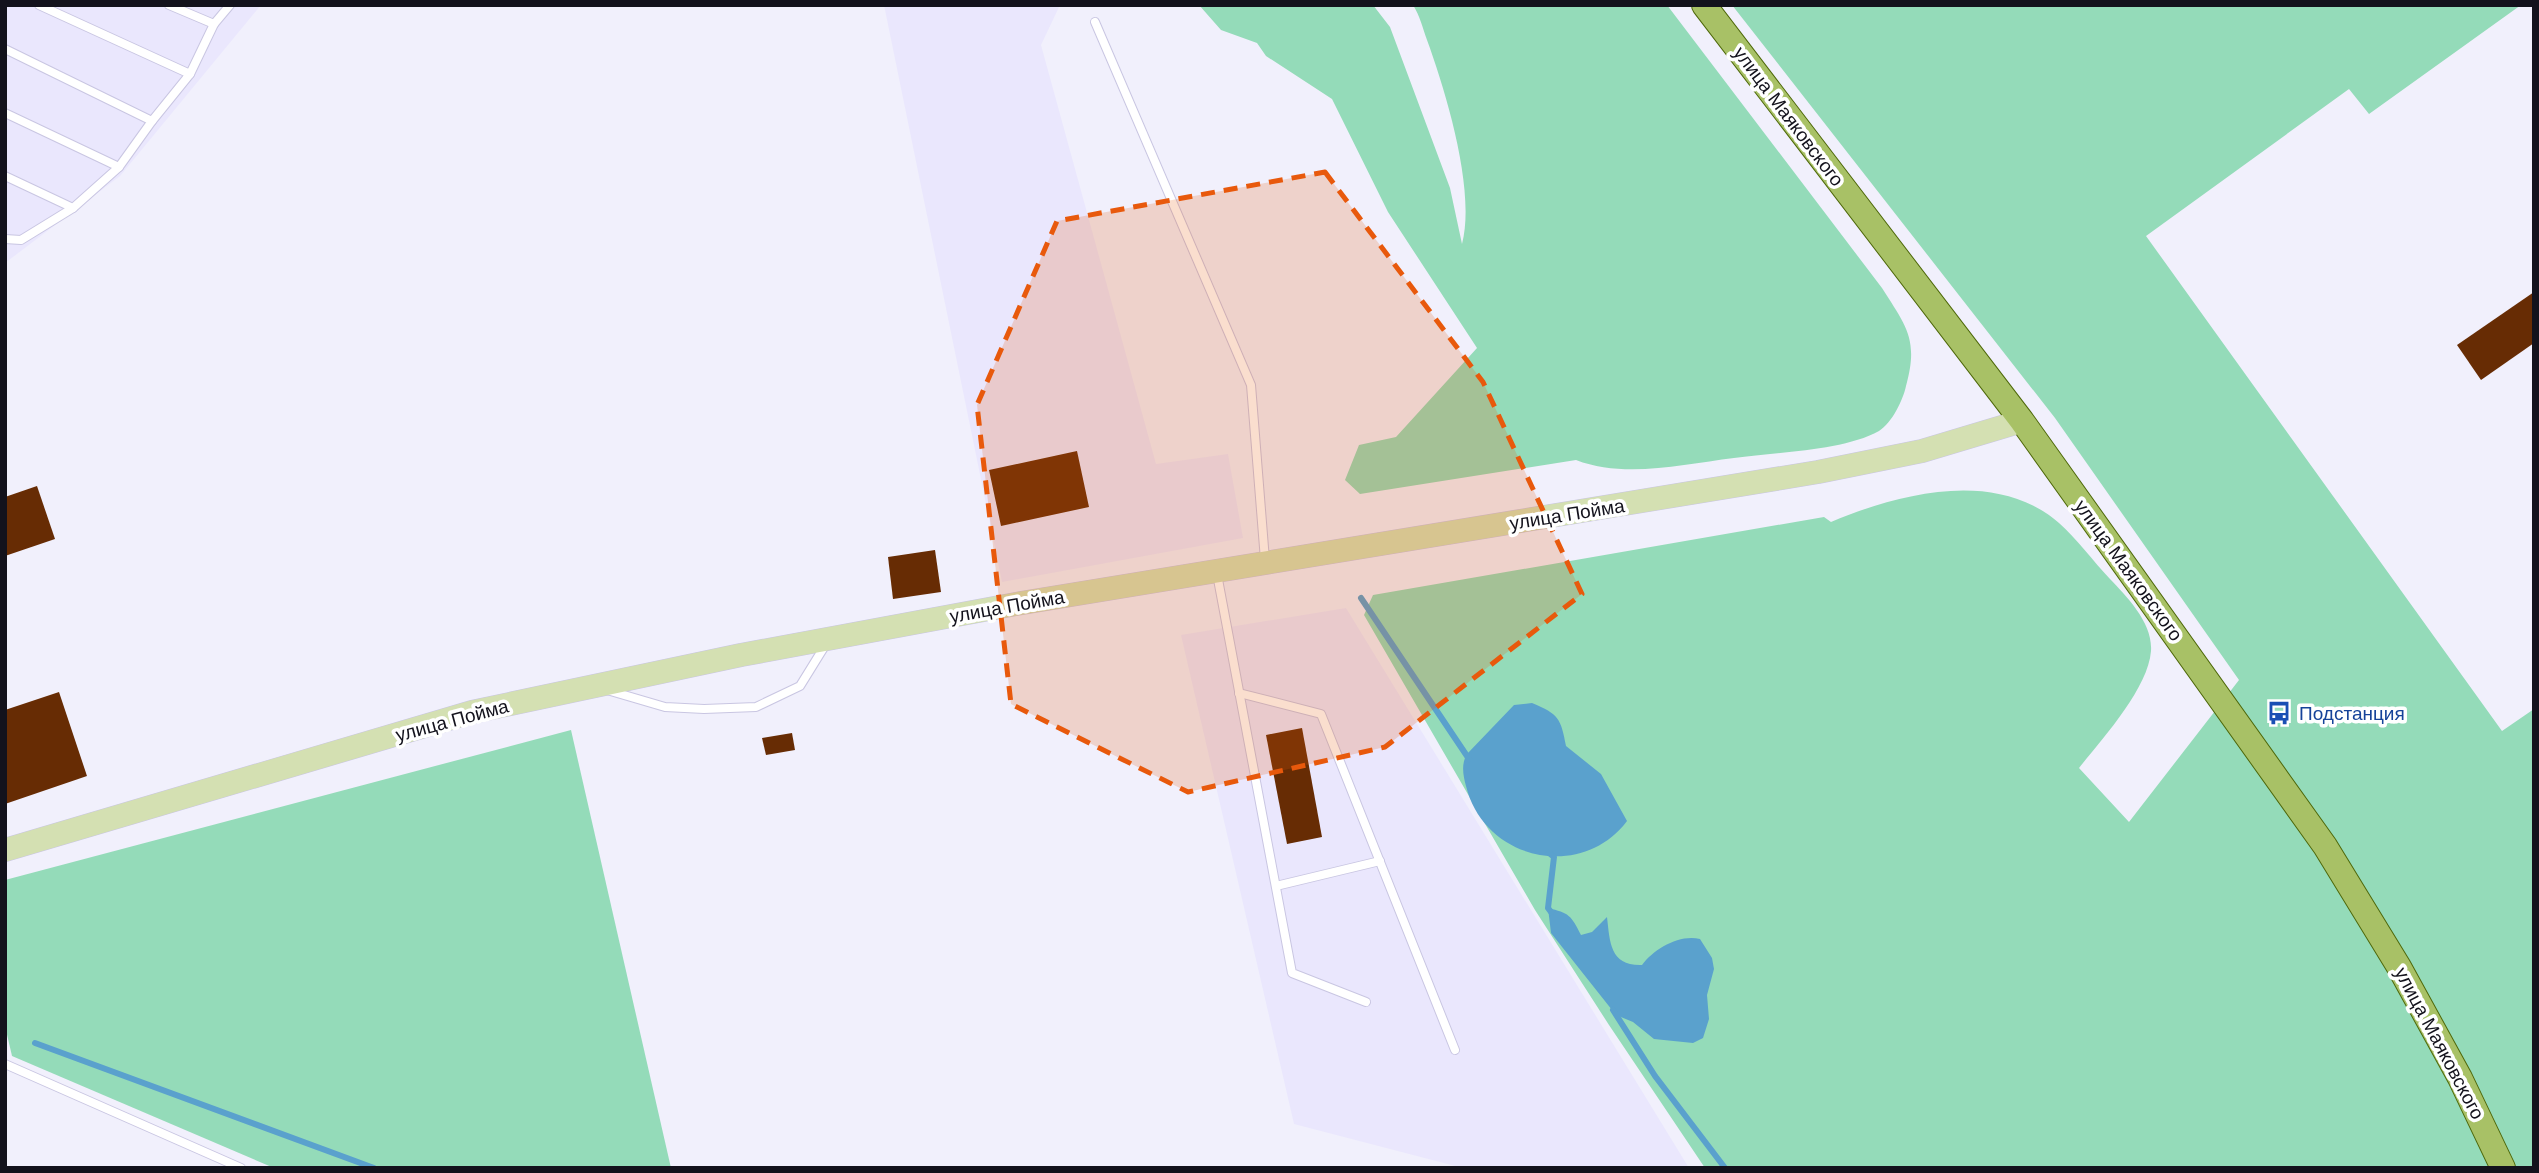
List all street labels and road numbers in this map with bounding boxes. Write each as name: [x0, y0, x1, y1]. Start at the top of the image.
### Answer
street label: улица Маяковского: [1729, 42, 1848, 190]
street label: улица Пойма: [1508, 495, 1626, 534]
street label: улица Маяковского: [2070, 496, 2187, 645]
street label: улица Пойма: [948, 586, 1066, 627]
street label: улица Пойма: [393, 695, 511, 746]
street label: улица Маяковского: [2391, 964, 2489, 1123]

